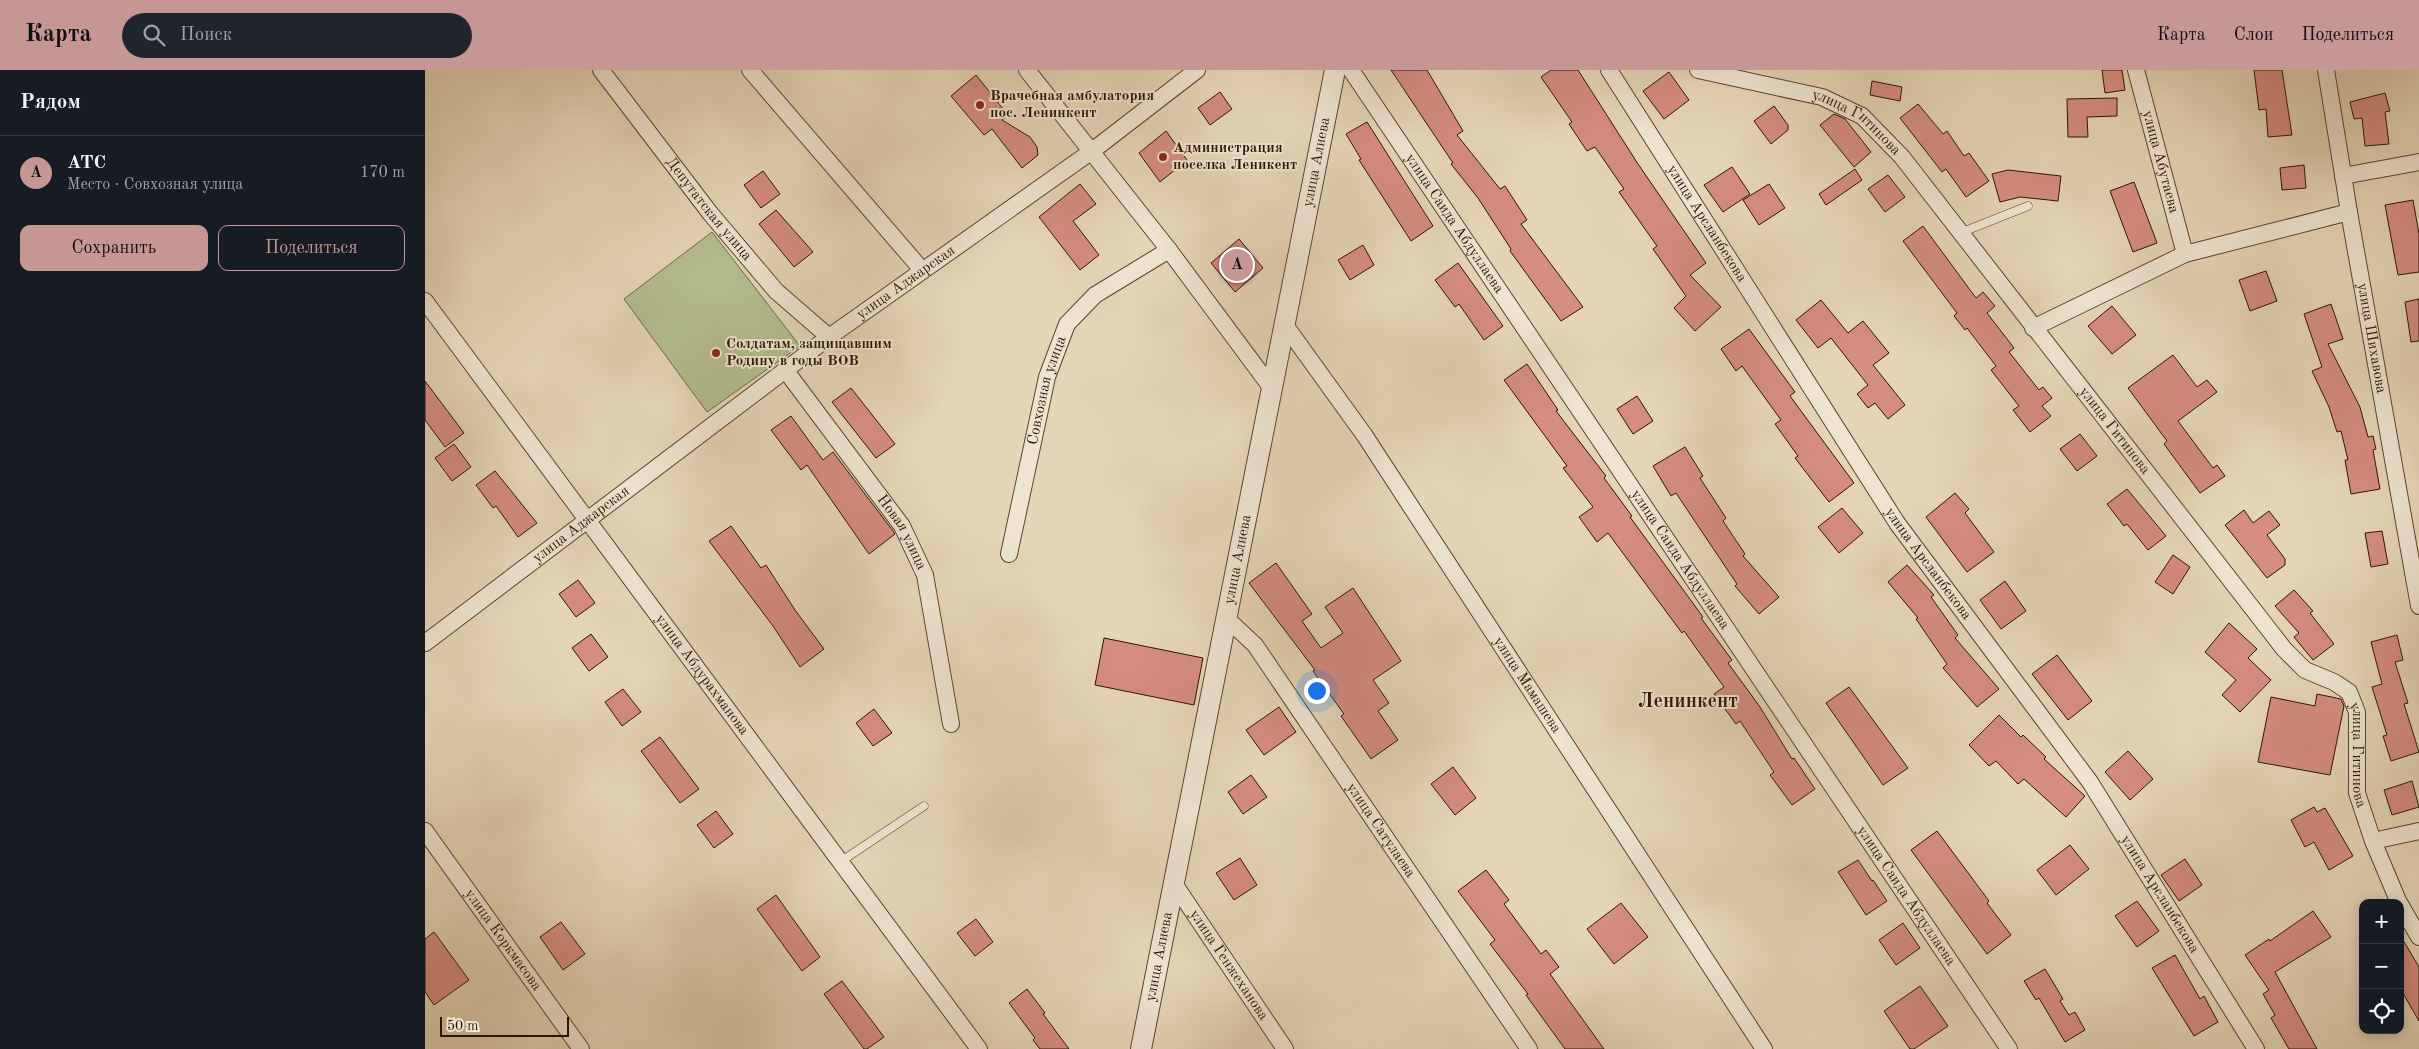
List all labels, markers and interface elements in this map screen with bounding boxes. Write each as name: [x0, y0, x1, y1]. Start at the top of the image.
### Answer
search box: [122, 13, 472, 58]
icon: search: [140, 21, 168, 49]
text: Карта: [25, 23, 92, 47]
text: Поиск: [180, 26, 232, 45]
text: Карта: [2157, 26, 2206, 44]
text: Слои: [2234, 26, 2273, 44]
text: Поделиться: [2301, 26, 2394, 44]
street label: улица Гитинова: [1811, 88, 1904, 159]
place label: Врачебная амбулатория пос. Ленинкент: [990, 89, 1154, 121]
text: Рядом: [20, 92, 81, 113]
marker: Врачебная амбулатория пос. Ленинкент: [974, 99, 986, 111]
street label: улица Абутаева: [2140, 109, 2181, 215]
street label: улица Алиева: [1300, 115, 1333, 208]
place label: Администрация поселка Леникент: [1173, 141, 1297, 173]
marker: Администрация поселка Леникент: [1157, 151, 1169, 163]
street label: улица Саида Абдуллаева: [1402, 151, 1507, 297]
text: АТС: [67, 154, 106, 173]
street label: Депутатская улица: [663, 155, 755, 264]
street label: улица Арсланбекова: [1664, 162, 1750, 285]
text: A: [30, 165, 42, 181]
text: 170 m: [360, 165, 405, 181]
text: Место · Совхозная улица: [67, 177, 243, 193]
button: Сохранить: [20, 225, 208, 271]
button: Поделиться: [218, 225, 405, 271]
street label: улица Аджарская: [854, 243, 958, 322]
pin: A: [1221, 246, 1253, 284]
street label: улица Шихавова: [2354, 282, 2389, 395]
street label: Совхозная улица: [1025, 334, 1069, 446]
place label: Солдатам, защищавшим Родину в годы ВОВ: [726, 337, 892, 369]
marker: Солдатам, защищавшим Родину в годы ВОВ: [710, 347, 722, 359]
street label: улица Гитинова: [2076, 384, 2153, 478]
street label: улица Аджарская: [530, 483, 632, 566]
street label: улица Саида Абдуллаева: [1628, 487, 1733, 633]
street label: Новая улица: [874, 492, 929, 573]
street label: улица Арсланбекова: [1882, 505, 1974, 623]
street label: улица Алиева: [1222, 513, 1254, 606]
street label: улица Абдурахманова: [652, 611, 752, 738]
street label: улица Мамашева: [1490, 634, 1564, 736]
your location: [1304, 678, 1330, 704]
district label: Ленинкент: [1638, 692, 1738, 712]
street label: улица Гитинова: [2346, 700, 2369, 810]
street label: улица Сатулаева: [1343, 780, 1418, 881]
street label: улица Саида Абдуллаева: [1854, 823, 1959, 969]
street label: улица Арсланбекова: [2118, 833, 2202, 956]
street label: улица Коркмасова: [462, 886, 545, 994]
map controls: [2359, 899, 2404, 1034]
button: +: [2359, 899, 2404, 944]
street label: улица Генжеханова: [1186, 907, 1271, 1024]
street label: улица Алиева: [1143, 910, 1176, 1003]
button: −: [2359, 944, 2404, 989]
button: locate: [2359, 989, 2404, 1034]
scale bar: [440, 1014, 569, 1037]
text: 50 m: [447, 1019, 478, 1033]

